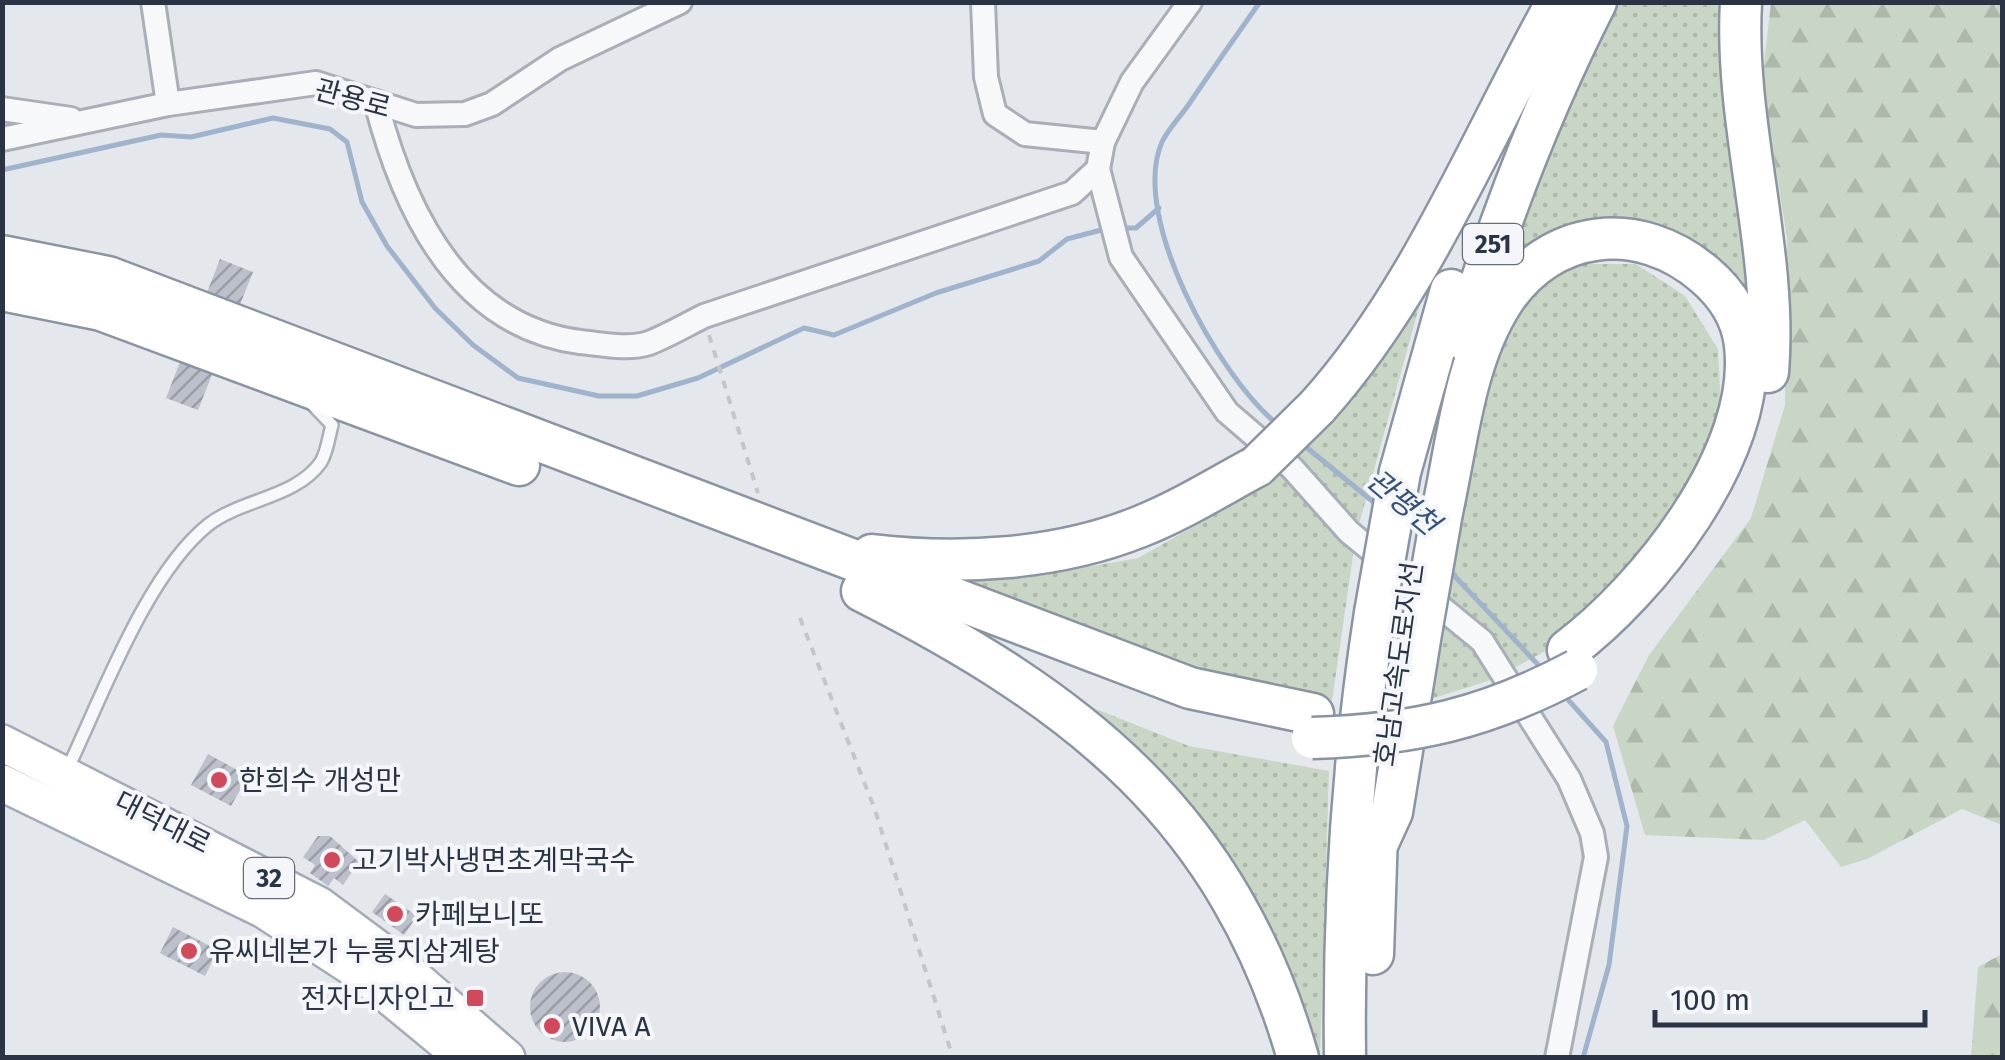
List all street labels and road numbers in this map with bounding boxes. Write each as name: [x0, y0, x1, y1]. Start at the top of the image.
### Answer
street label: 관용로: [311, 73, 394, 124]
road number: 251: [1463, 224, 1523, 264]
street label: 호남고속도로지선: [1368, 560, 1429, 768]
street label: 대덕대로: [109, 784, 216, 861]
road number: 32: [244, 858, 294, 898]

